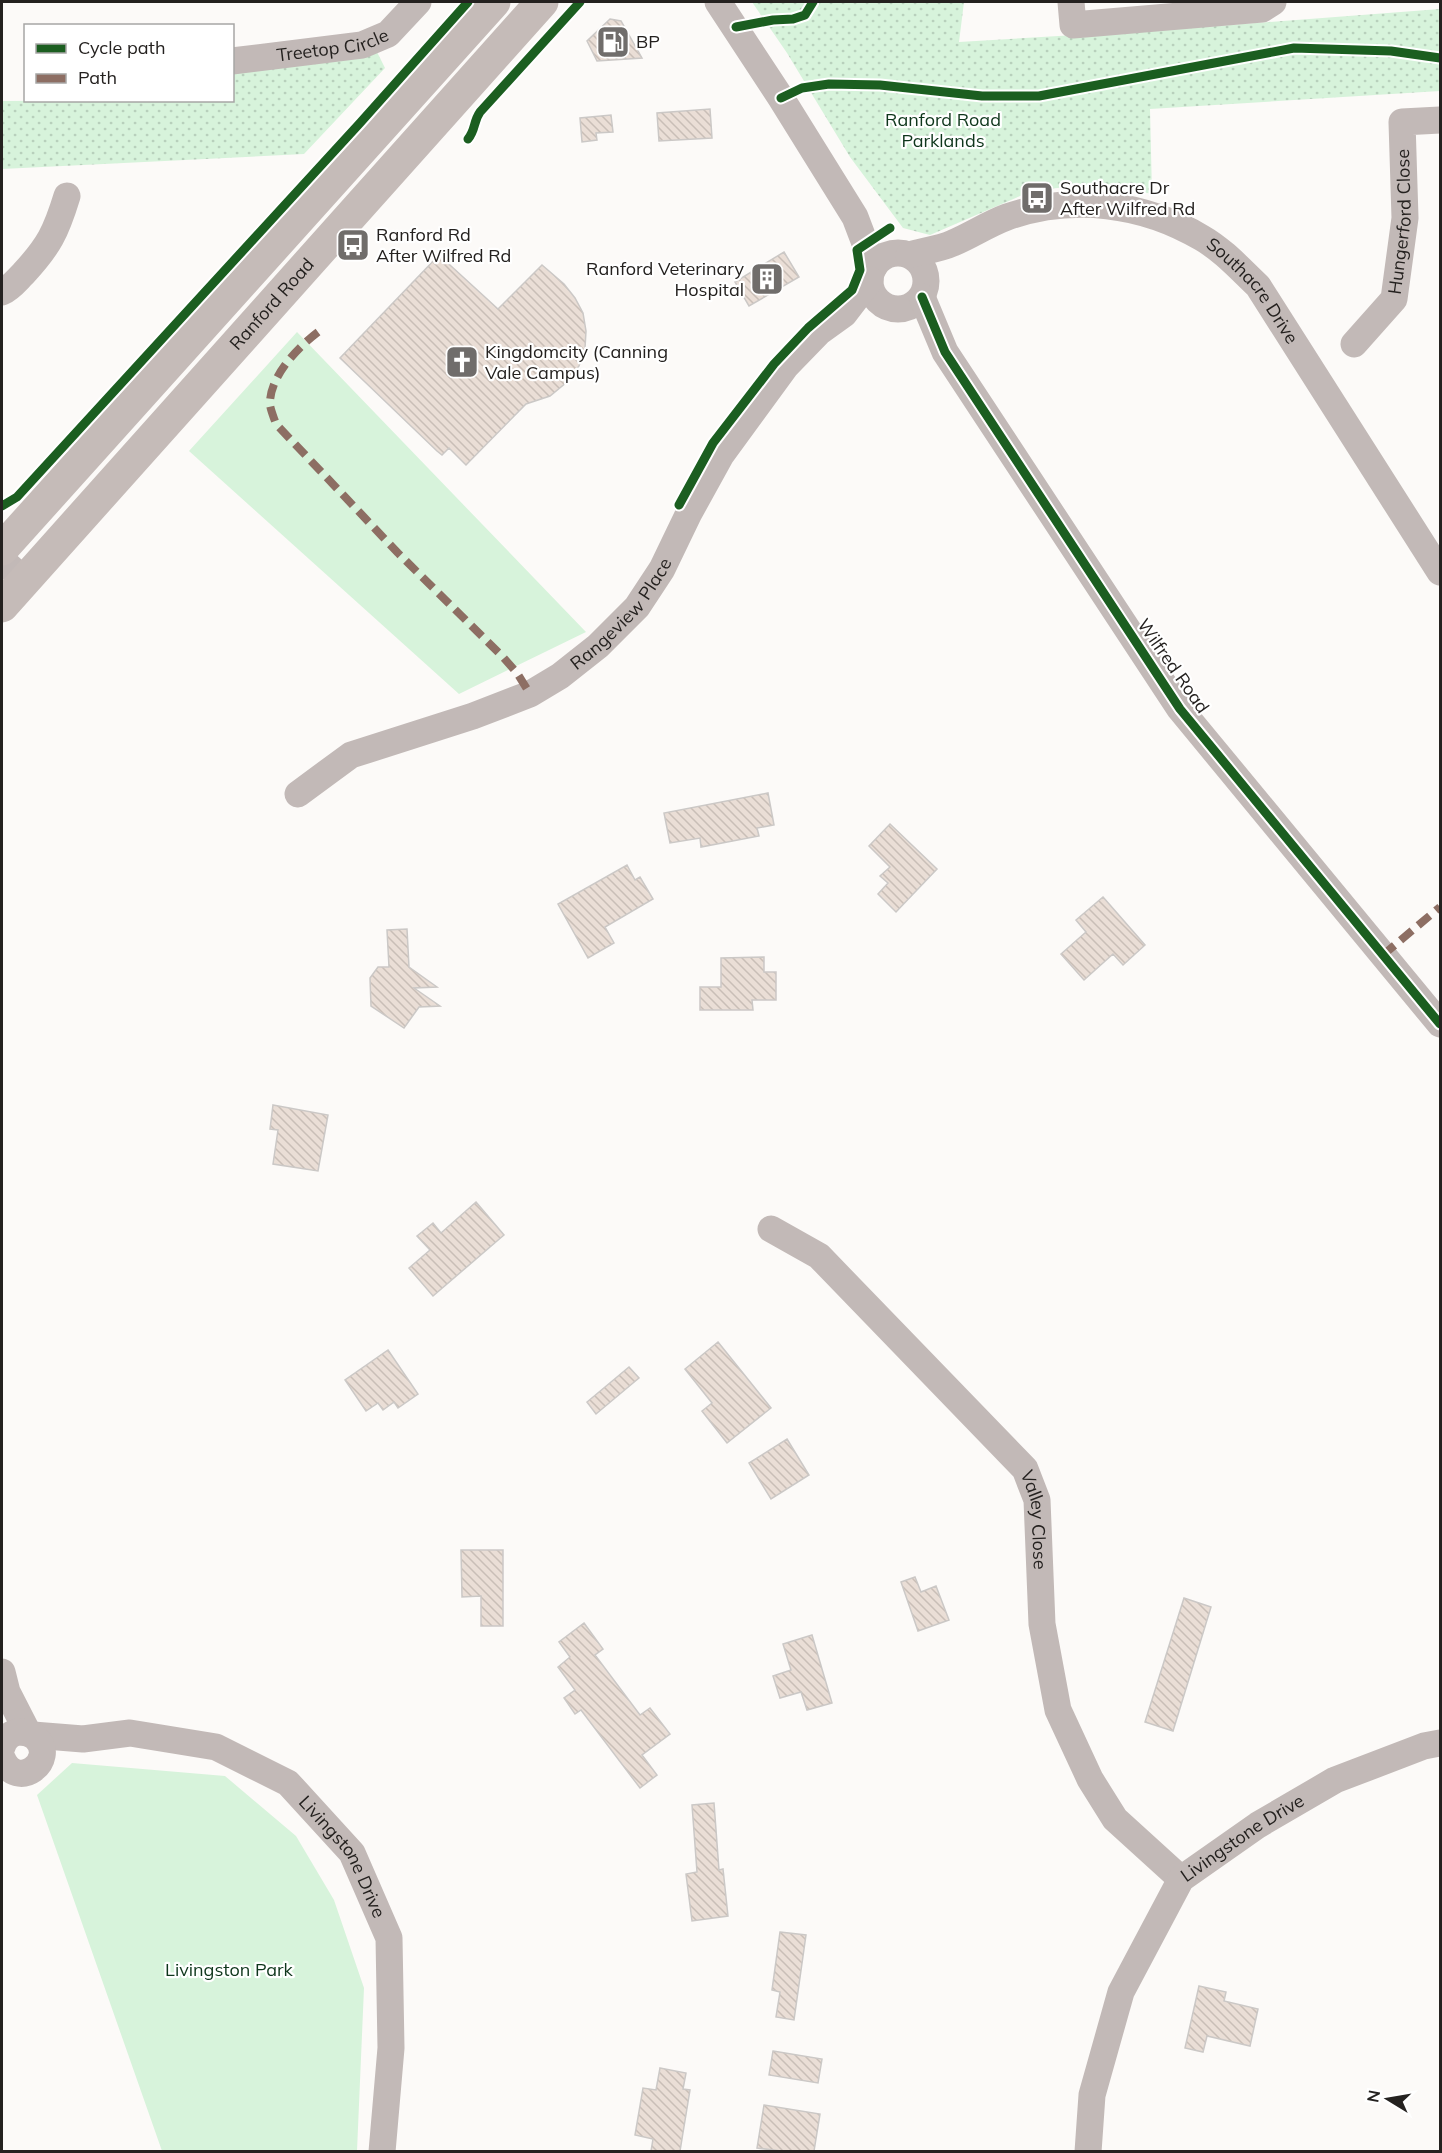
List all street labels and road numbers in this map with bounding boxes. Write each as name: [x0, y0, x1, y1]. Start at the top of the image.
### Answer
street label: Treetop Circle: [275, 23, 392, 66]
street label: Hungerford Close: [1383, 149, 1416, 296]
street label: Southacre Drive: [1202, 232, 1304, 348]
street label: Ranford Road: [224, 253, 319, 355]
street label: Rangeview Place: [565, 554, 677, 675]
street label: Wilfred Road: [1132, 614, 1215, 718]
street label: Valley Close: [1016, 1467, 1052, 1570]
street label: Livingstone Drive: [1176, 1789, 1308, 1887]
street label: Livingstone Drive: [294, 1791, 391, 1921]

